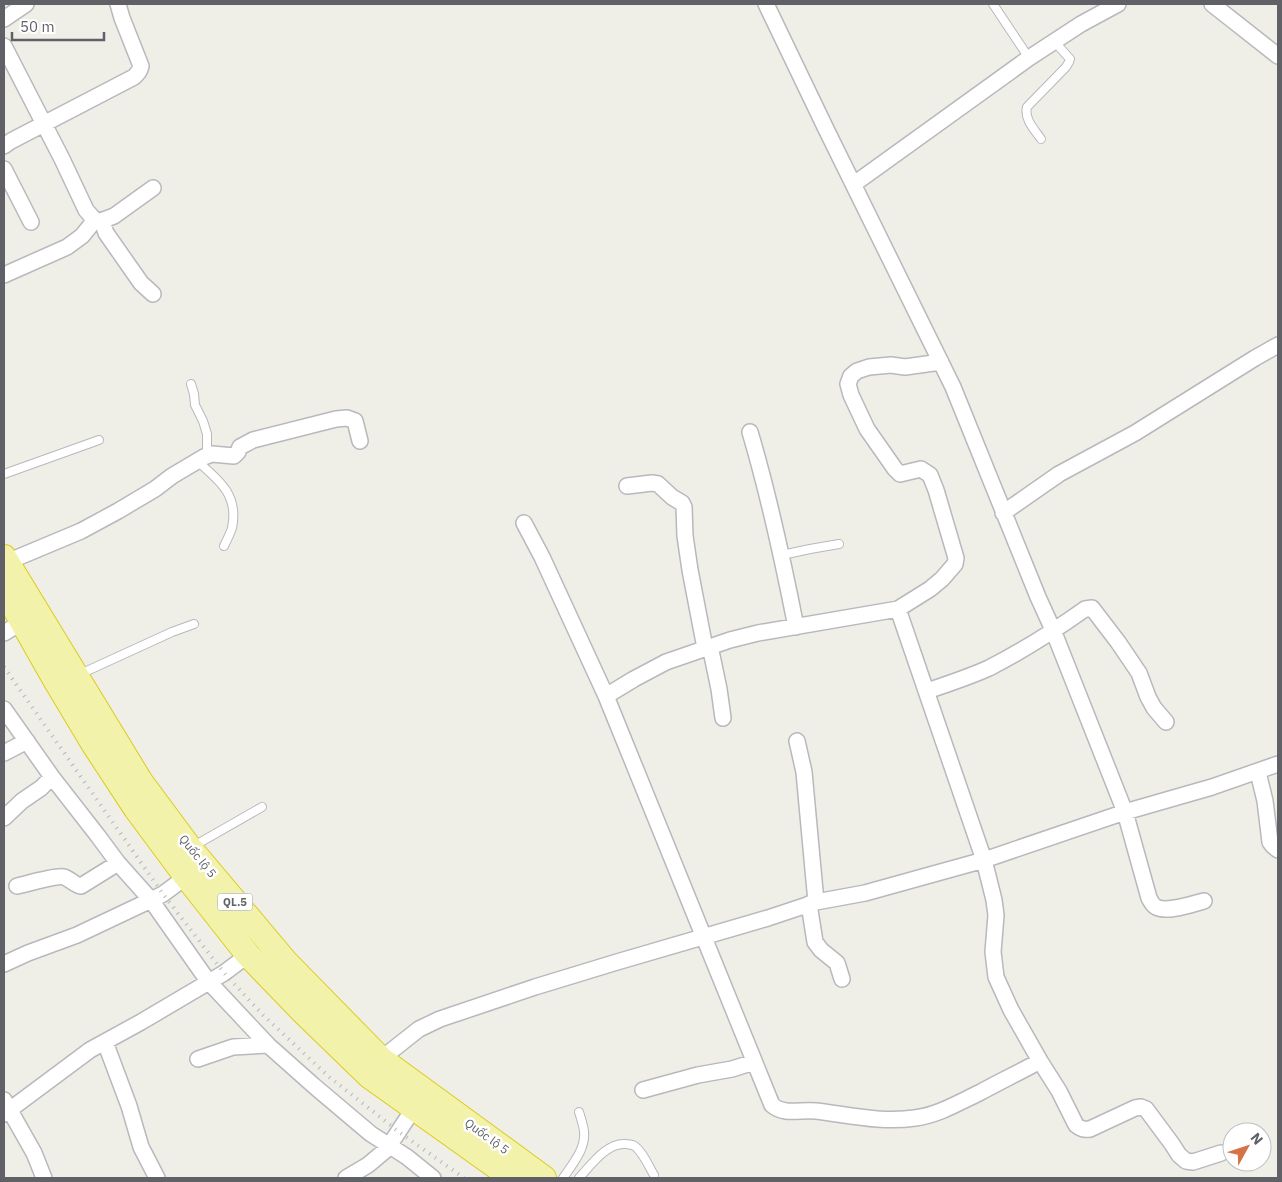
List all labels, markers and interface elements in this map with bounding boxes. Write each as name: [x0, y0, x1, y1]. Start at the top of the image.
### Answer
scale bar: [12, 10, 105, 42]
text: 50 m: [20, 17, 55, 36]
street label: Quốc lộ 5: [176, 831, 220, 881]
road number: QL.5: [218, 894, 252, 910]
street label: Quốc lộ 5: [462, 1115, 512, 1157]
north arrow: [1222, 1122, 1272, 1172]
text: N: [1247, 1129, 1267, 1148]

